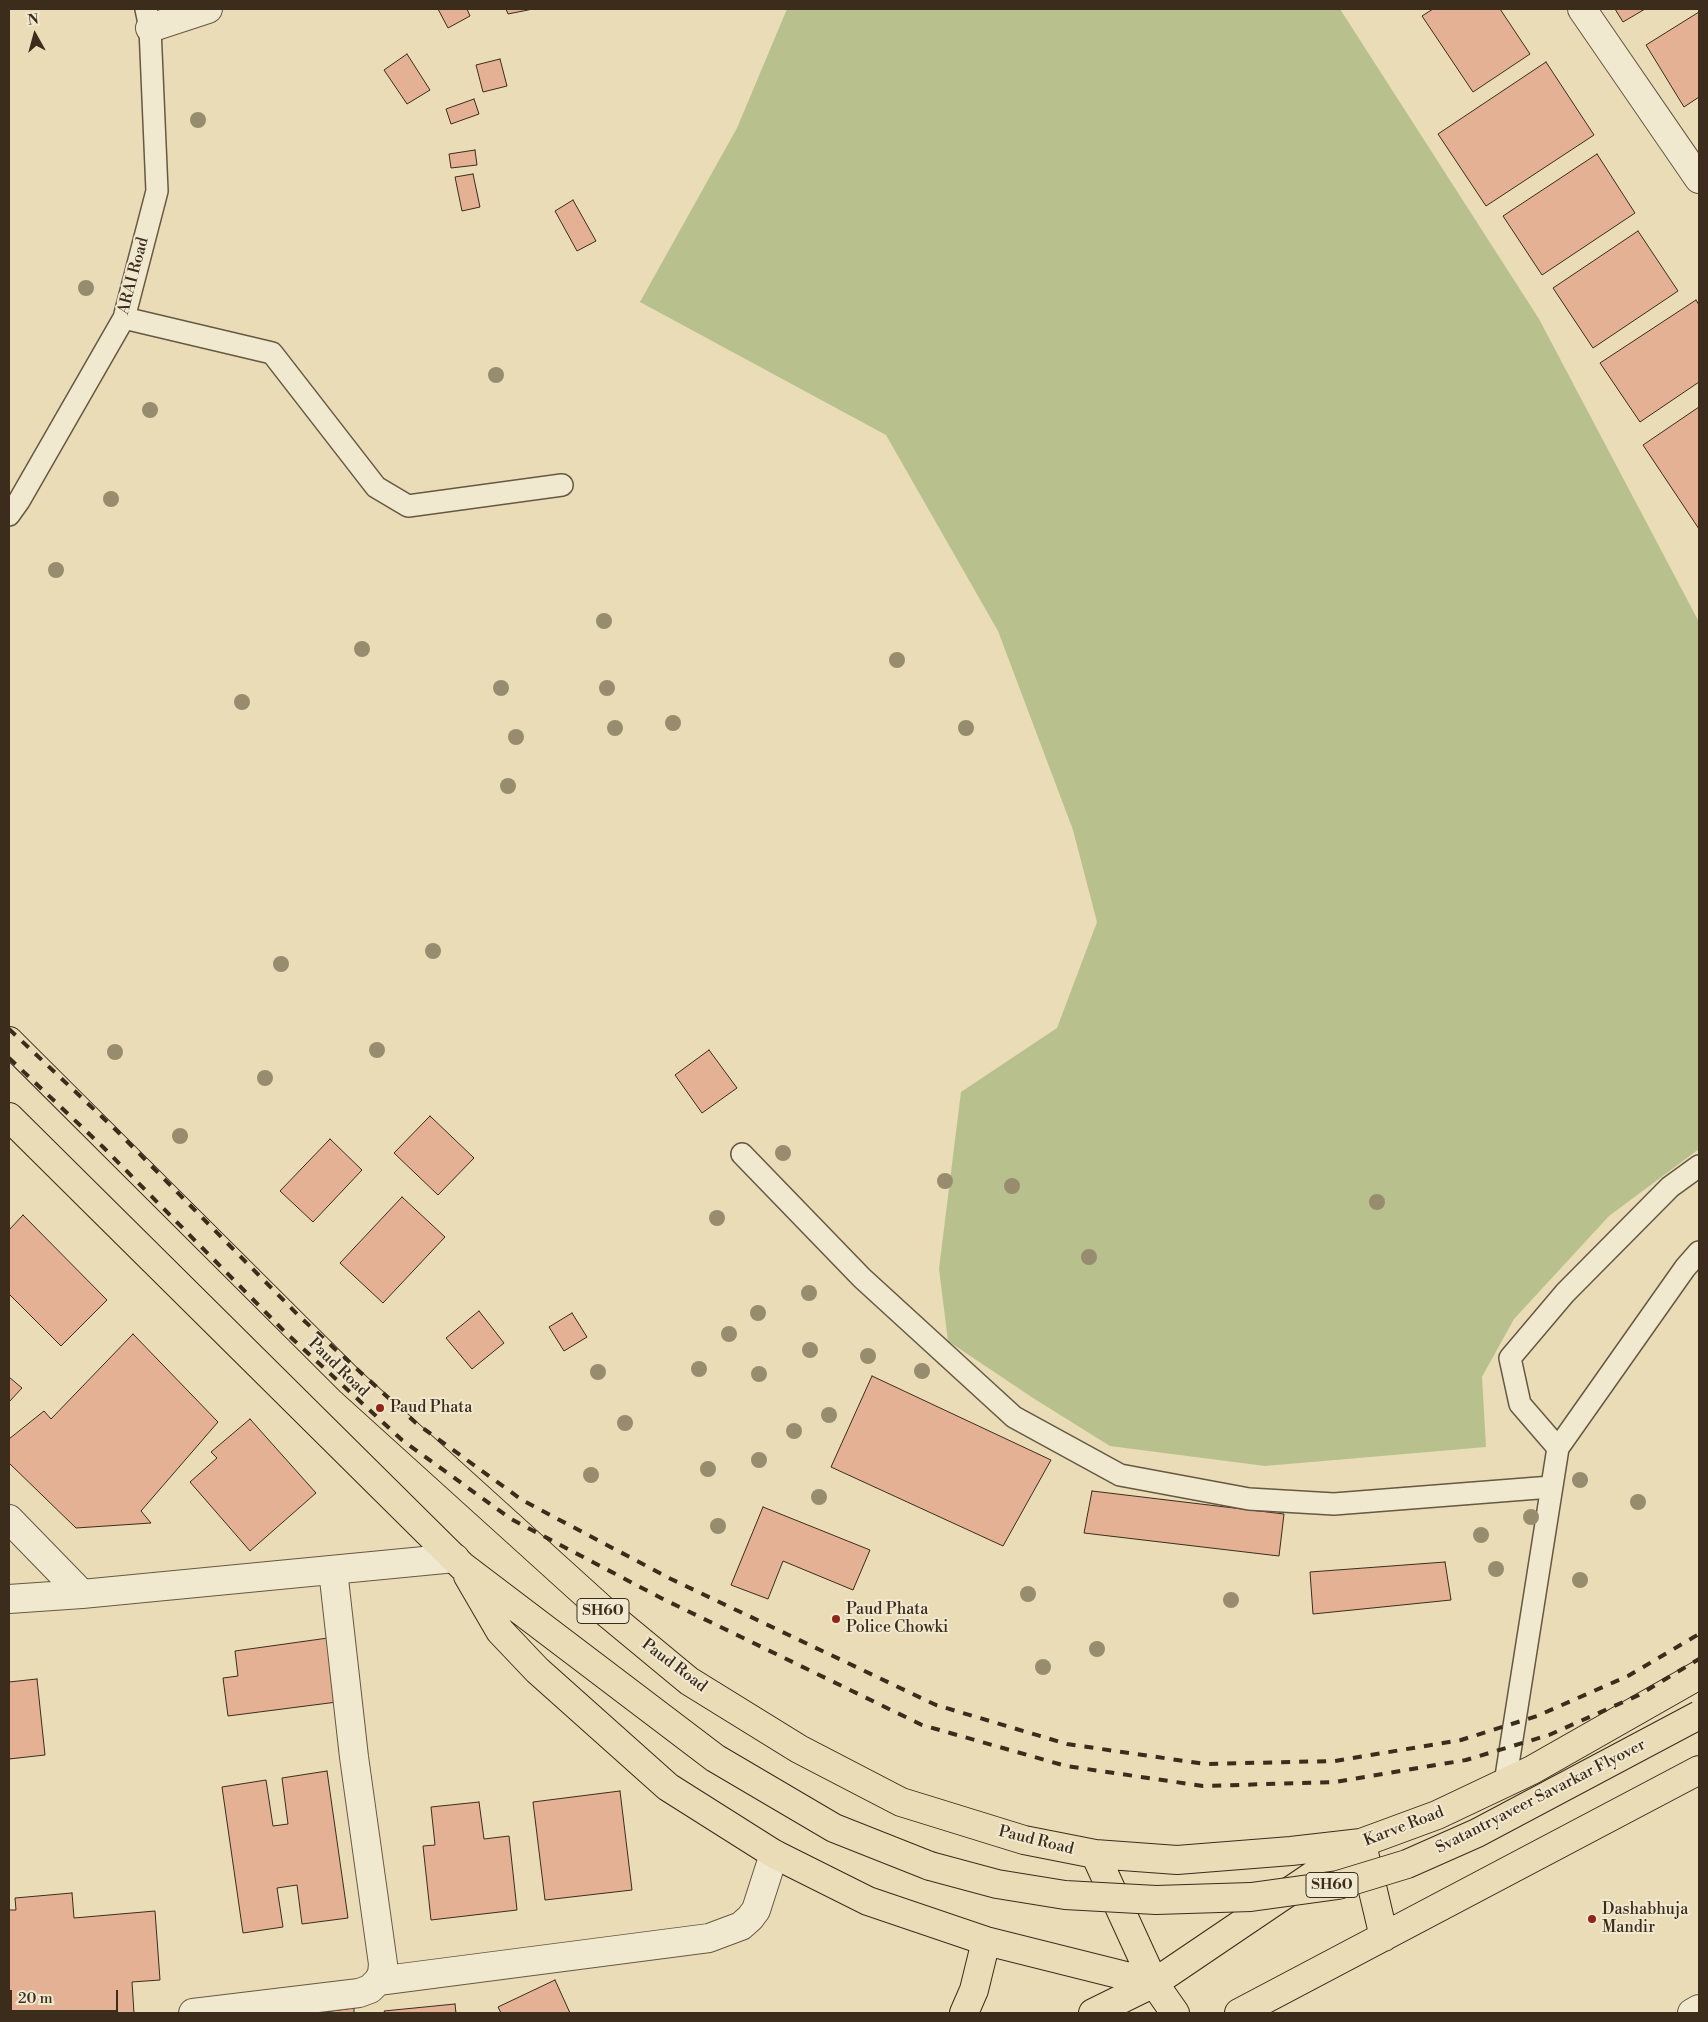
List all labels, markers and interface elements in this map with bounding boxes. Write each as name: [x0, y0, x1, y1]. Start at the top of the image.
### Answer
north arrow: [10, 10, 60, 60]
text: N: [27, 11, 40, 30]
street label: ARAI Road: [114, 235, 154, 317]
street label: Paud Road: [304, 1334, 372, 1402]
place label: Paud Phata: [390, 1398, 472, 1418]
marker: Paud Phata: [374, 1402, 386, 1414]
road number: SH60: [577, 1598, 629, 1624]
place label: Paud Phata Police Chowki: [846, 1600, 948, 1638]
marker: Paud Phata Police Chowki: [830, 1613, 842, 1625]
street label: Paud Road: [638, 1635, 710, 1697]
street label: Svatantryaveer Savarkar Flyover: [1433, 1736, 1649, 1858]
street label: Karve Road: [1361, 1803, 1447, 1851]
street label: Paud Road: [996, 1822, 1076, 1860]
road number: SH60: [1306, 1872, 1358, 1898]
place label: Dashabhuja Mandir: [1602, 1900, 1688, 1938]
marker: Dashabhuja Mandir: [1586, 1913, 1598, 1925]
scale bar: [12, 1980, 120, 2012]
text: 20 m: [18, 1989, 53, 2008]

